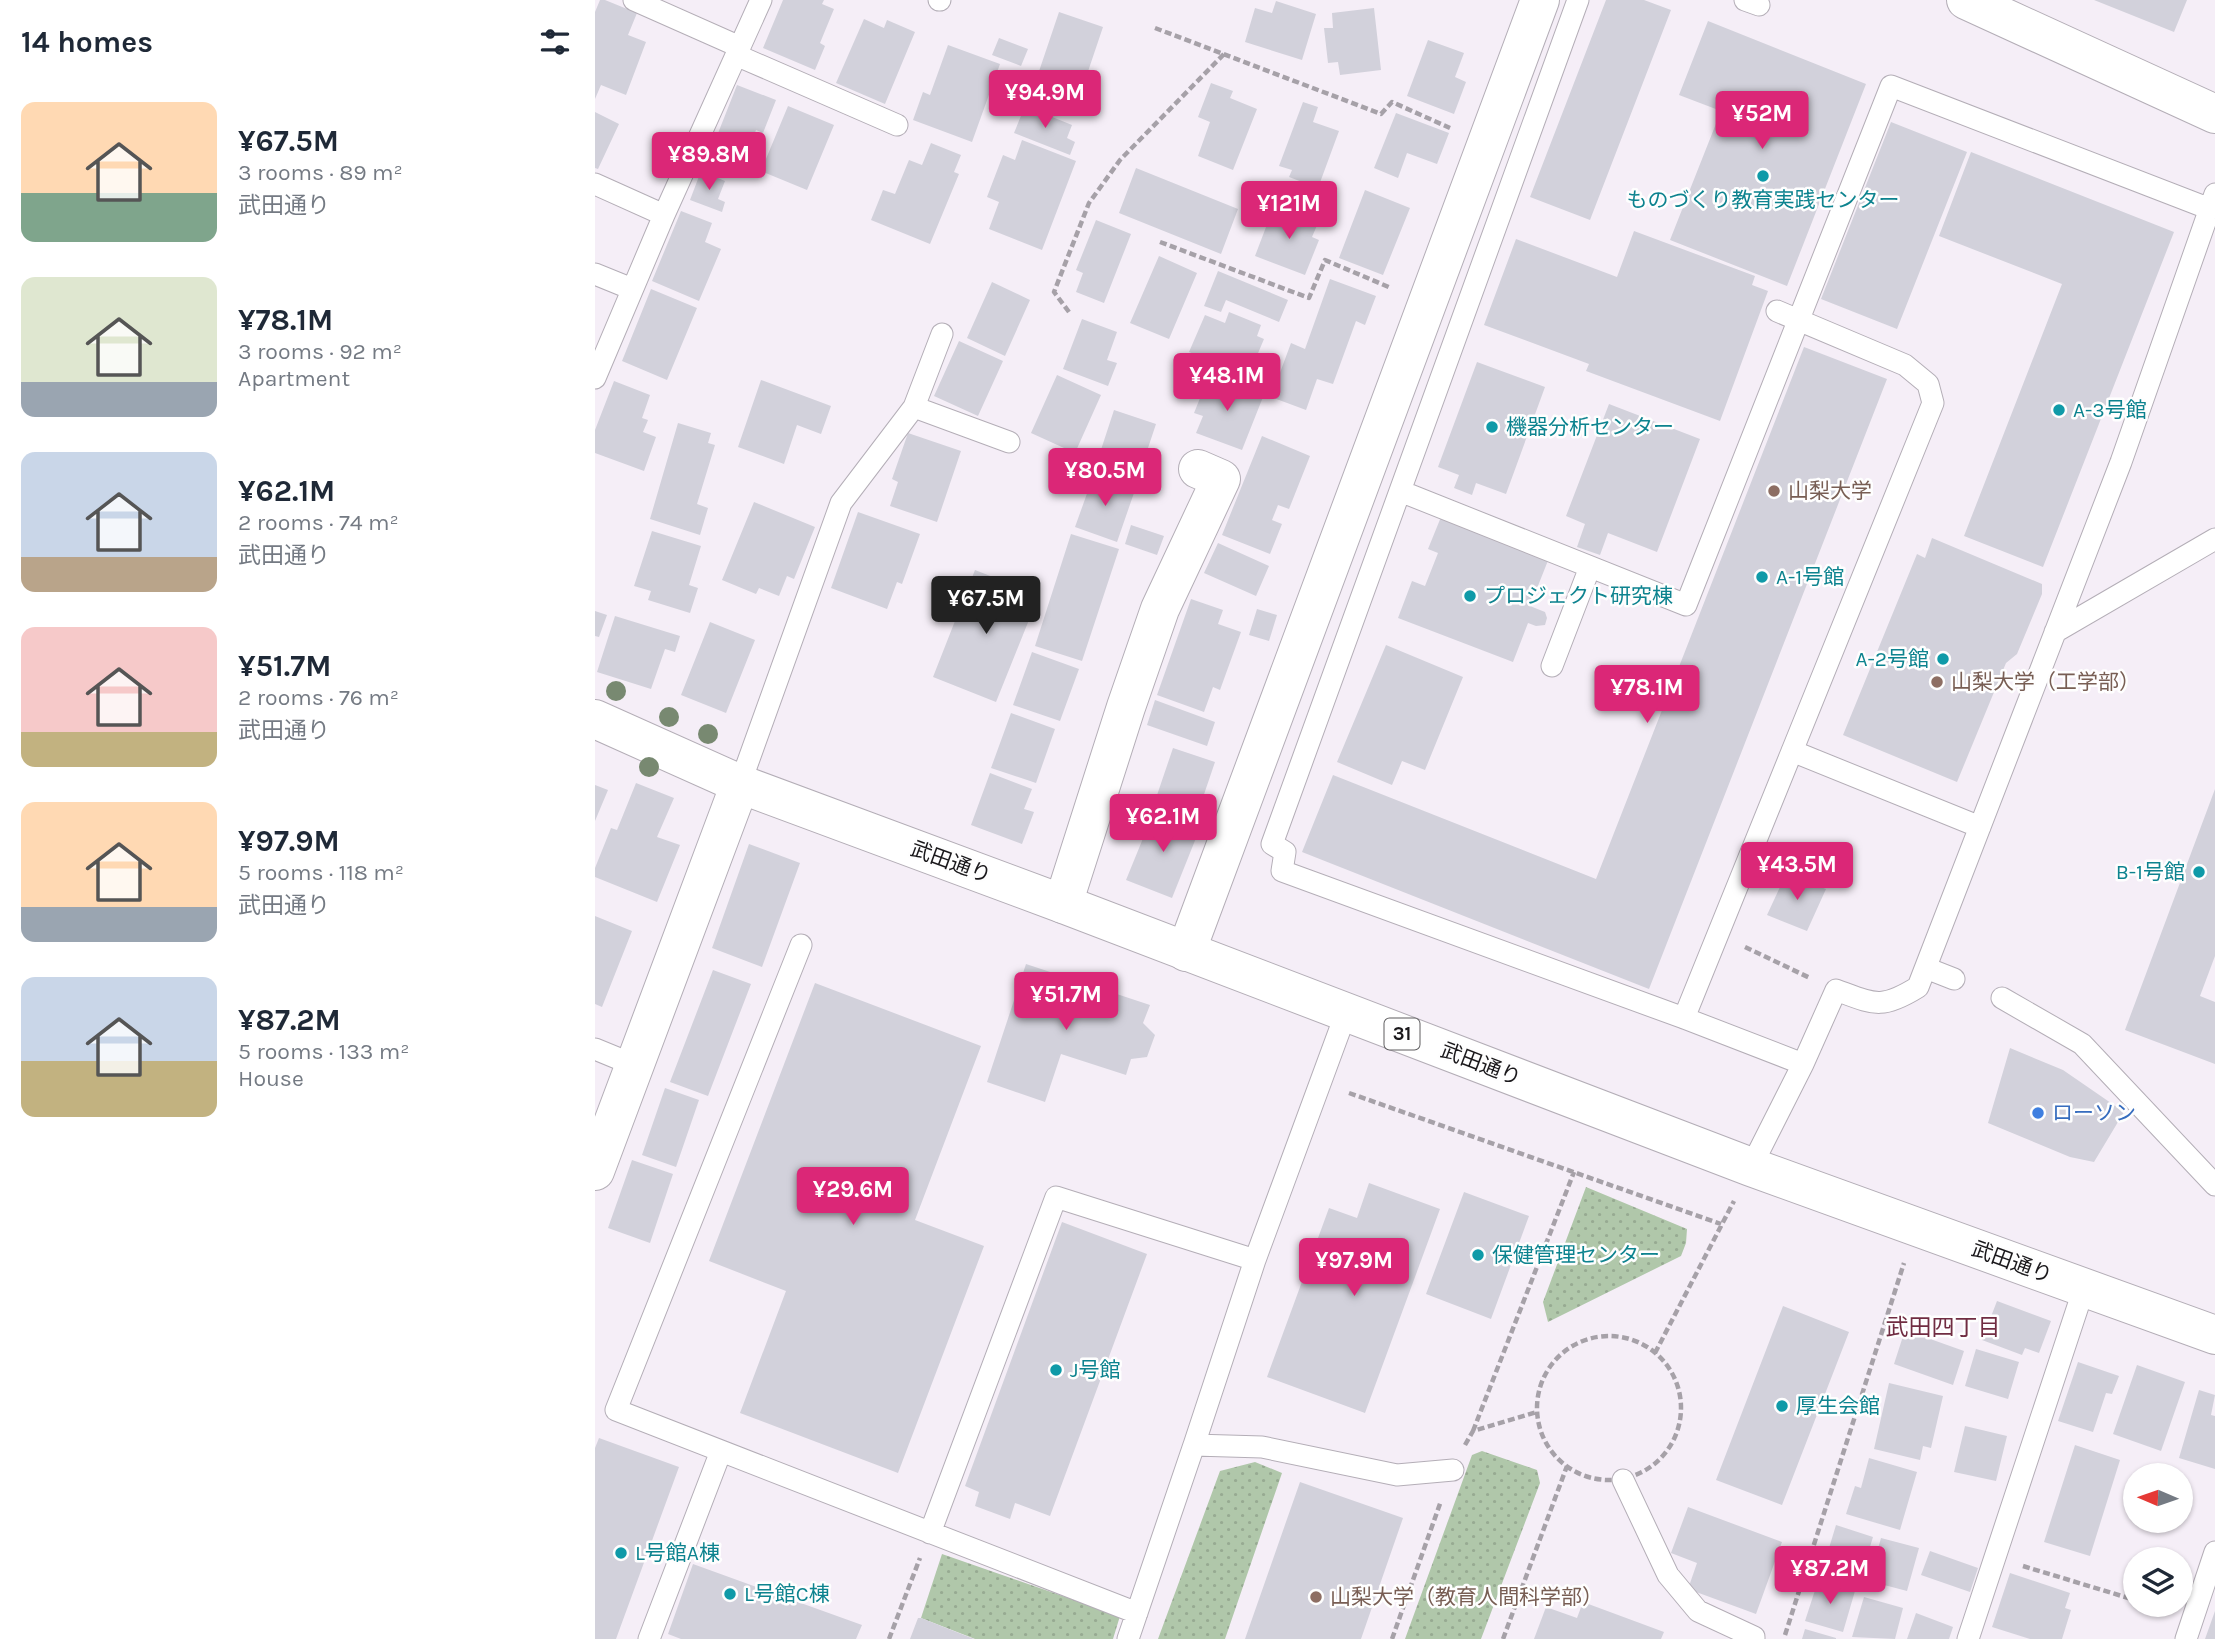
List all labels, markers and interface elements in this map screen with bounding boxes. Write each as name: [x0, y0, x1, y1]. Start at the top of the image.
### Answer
icon: filters: [536, 23, 574, 61]
text: 14 homes: [21, 24, 153, 60]
pin: ¥94.9M: [988, 71, 1102, 130]
text: ¥94.9M: [1005, 79, 1085, 106]
pin: ¥52M: [1721, 92, 1803, 151]
text: ¥52M: [1732, 100, 1792, 127]
text: ¥67.5M: [238, 123, 339, 159]
icon: home: [77, 130, 161, 214]
pin: ¥89.8M: [652, 132, 766, 192]
text: ¥89.8M: [668, 141, 750, 168]
text: 3 rooms · 89 m²: [238, 159, 403, 186]
marker: ものづくり教育実践センター: [1755, 168, 1771, 184]
pin: ¥121M: [1240, 182, 1338, 241]
place label: ものづくり教育実践センター: [1627, 188, 1900, 212]
text: ¥121M: [1257, 190, 1321, 217]
text: 武田通り: [238, 192, 330, 219]
text: ¥78.1M: [238, 302, 333, 338]
icon: home: [77, 305, 161, 389]
text: 3 rooms · 92 m²: [238, 338, 402, 365]
pin: ¥48.1M: [1170, 354, 1284, 413]
text: ¥48.1M: [1189, 362, 1265, 389]
text: Apartment: [238, 365, 350, 392]
place label: A-3号館: [2073, 398, 2147, 422]
marker: A-3号館: [2051, 402, 2067, 418]
place label: 機器分析センター: [1506, 415, 1674, 439]
marker: 機器分析センター: [1484, 419, 1500, 435]
pin: ¥80.5M: [1048, 448, 1162, 508]
text: ¥80.5M: [1064, 457, 1146, 484]
text: ¥62.1M: [238, 473, 335, 509]
place label: 山梨大学: [1788, 479, 1872, 503]
icon: home: [77, 480, 161, 564]
marker: 山梨大学: [1766, 483, 1782, 499]
text: 2 rooms · 74 m²: [238, 509, 399, 536]
text: 武田通り: [238, 542, 330, 569]
place label: A-1号館: [1776, 565, 1844, 589]
marker: A-1号館: [1754, 569, 1770, 585]
pin: ¥67.5M: [929, 576, 1043, 636]
place label: プロジェクト研究棟: [1484, 584, 1673, 608]
text: ¥67.5M: [947, 585, 1025, 612]
marker: プロジェクト研究棟: [1462, 588, 1478, 604]
place label: A-2号館: [1855, 647, 1929, 671]
text: ¥51.7M: [238, 648, 331, 684]
marker: A-2号館: [1935, 651, 1951, 667]
icon: home: [77, 655, 161, 739]
pin: ¥78.1M: [1590, 666, 1704, 725]
place label: 山梨大学（工学部）: [1951, 670, 2140, 694]
text: ¥78.1M: [1610, 674, 1684, 701]
marker: 山梨大学（工学部）: [1929, 674, 1945, 690]
text: 2 rooms · 76 m²: [238, 684, 399, 711]
text: 武田通り: [238, 717, 330, 744]
pin: ¥62.1M: [1106, 794, 1220, 854]
text: ¥62.1M: [1126, 803, 1200, 830]
text: ¥97.9M: [238, 823, 340, 859]
icon: home: [77, 830, 161, 914]
street label: 武田通り: [907, 836, 995, 888]
pin: ¥43.5M: [1740, 842, 1854, 902]
text: ¥43.5M: [1757, 851, 1837, 878]
text: 5 rooms · 118 m²: [238, 859, 404, 886]
place label: B-1号館: [2116, 860, 2185, 884]
marker: B-1号館: [2191, 864, 2207, 880]
text: 武田通り: [238, 892, 330, 919]
pin: ¥51.7M: [1009, 972, 1123, 1032]
text: ¥51.7M: [1030, 981, 1102, 1008]
text: ¥87.2M: [238, 1002, 341, 1038]
icon: home: [77, 1005, 161, 1089]
road number: 31: [1385, 1018, 1419, 1050]
text: 5 rooms · 133 m²: [238, 1038, 410, 1065]
street label: 武田通り: [1437, 1038, 1525, 1090]
text: House: [238, 1065, 304, 1092]
place label: ローソン: [2052, 1101, 2136, 1125]
marker: ローソン: [2030, 1105, 2046, 1121]
pin: ¥29.6M: [796, 1168, 910, 1227]
text: ¥29.6M: [813, 1176, 893, 1203]
street label: 武田通り: [1968, 1236, 2056, 1288]
pin: ¥97.9M: [1297, 1238, 1411, 1298]
place label: 保健管理センター: [1492, 1243, 1660, 1267]
text: ¥97.9M: [1315, 1247, 1393, 1274]
marker: 保健管理センター: [1470, 1247, 1486, 1263]
district label: 武田四丁目: [1886, 1314, 2001, 1341]
place label: J号館: [1070, 1358, 1120, 1382]
marker: J号館: [1048, 1362, 1064, 1378]
place label: 厚生会館: [1796, 1394, 1880, 1418]
marker: 厚生会館: [1774, 1398, 1790, 1414]
north arrow: [2123, 1463, 2193, 1533]
map controls: [2123, 1463, 2193, 1617]
place label: L号館A棟: [635, 1541, 720, 1565]
marker: L号館A棟: [613, 1545, 629, 1561]
pin: ¥87.2M: [1773, 1546, 1887, 1606]
button: layers: [2123, 1547, 2193, 1617]
text: ¥87.2M: [1791, 1555, 1869, 1582]
place label: L号館C棟: [744, 1582, 830, 1606]
place label: 山梨大学（教育人間科学部）: [1330, 1585, 1603, 1609]
marker: L号館C棟: [722, 1586, 738, 1602]
marker: 山梨大学（教育人間科学部）: [1308, 1589, 1324, 1605]

